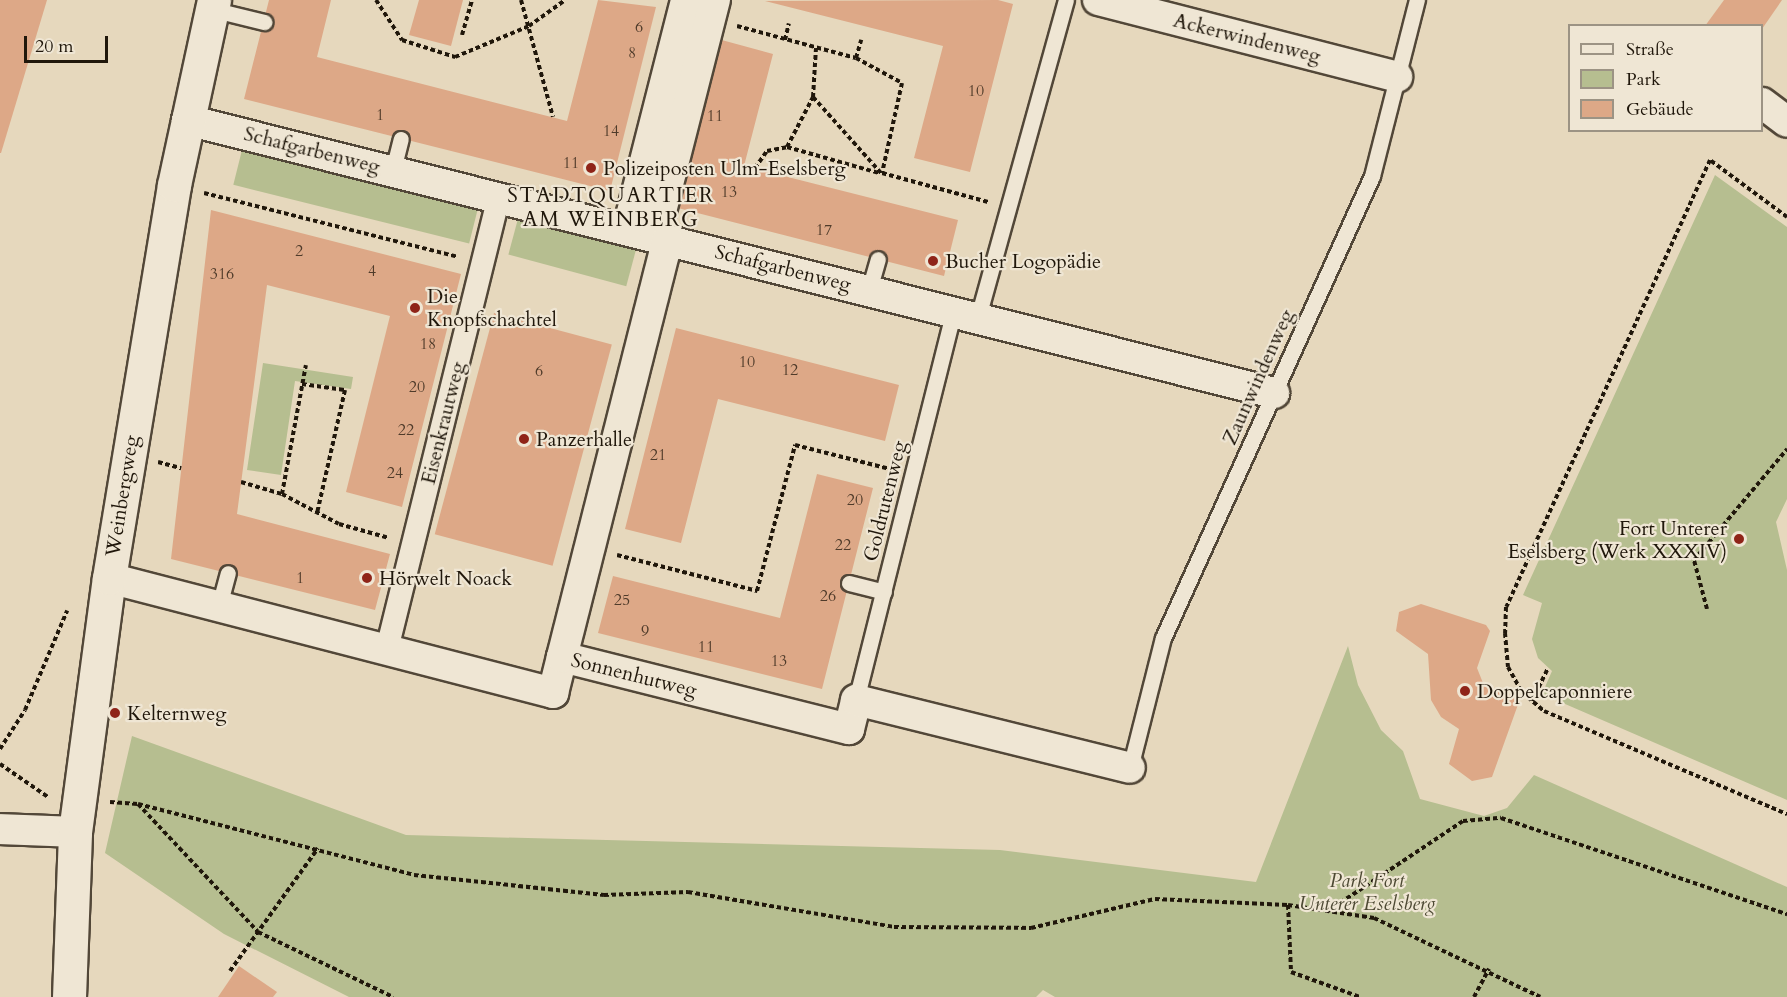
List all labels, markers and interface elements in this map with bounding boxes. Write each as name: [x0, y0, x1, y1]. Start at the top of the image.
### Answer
street label: Ackerwindenweg: [1171, 8, 1323, 68]
house number: 6: [635, 17, 643, 37]
scale bar: [27, 24, 111, 62]
legend: [1568, 24, 1763, 132]
text: 20 m: [35, 34, 74, 59]
text: Straße: [1626, 37, 1674, 62]
house number: 8: [628, 43, 636, 63]
text: Park: [1626, 67, 1661, 92]
house number: 10: [968, 81, 984, 101]
text: Gebäude: [1626, 97, 1694, 122]
house number: 1: [376, 105, 384, 125]
house number: 11: [707, 106, 723, 126]
street label: Schafgarbenweg: [241, 121, 383, 179]
house number: 14: [603, 121, 619, 141]
house number: 11: [563, 153, 579, 173]
place label: Polizeiposten Ulm-Eselsberg: [603, 156, 846, 180]
marker: Polizeiposten Ulm-Eselsberg: [584, 161, 598, 175]
house number: 13: [721, 182, 737, 202]
district label: STADTQUARTIER AM WEINBERG: [507, 183, 715, 233]
house number: 17: [816, 220, 832, 240]
street label: Schafgarbenweg: [712, 239, 854, 297]
house number: 2: [295, 241, 303, 261]
place label: Bucher Logopädie: [945, 249, 1101, 273]
marker: Bucher Logopädie: [926, 254, 940, 268]
house number: 4: [368, 261, 376, 281]
house number: 316: [210, 264, 234, 284]
place label: Die Knopfschachtel: [427, 284, 557, 331]
marker: Die Knopfschachtel: [408, 301, 422, 315]
street label: Zaunwindenweg: [1217, 306, 1299, 448]
house number: 18: [420, 334, 436, 354]
house number: 10: [739, 352, 755, 372]
street label: Eisenkrautweg: [416, 359, 470, 487]
house number: 12: [782, 360, 798, 380]
house number: 6: [535, 361, 543, 381]
house number: 20: [409, 377, 425, 397]
house number: 22: [398, 420, 414, 440]
place label: Panzerhalle: [536, 427, 632, 451]
marker: Panzerhalle: [517, 432, 531, 446]
street label: Weinbergweg: [101, 433, 143, 559]
street label: Goldrutenweg: [858, 438, 912, 564]
house number: 21: [650, 445, 666, 465]
house number: 24: [387, 463, 403, 483]
house number: 20: [847, 490, 863, 510]
place label: Fort Unterer Eselsberg (Werk XXXIV): [1507, 516, 1727, 563]
marker: Fort Unterer Eselsberg (Werk XXXIV): [1732, 532, 1746, 546]
house number: 22: [835, 535, 851, 555]
place label: Hörwelt Noack: [379, 566, 512, 590]
house number: 1: [296, 568, 304, 588]
marker: Hörwelt Noack: [360, 571, 374, 585]
house number: 26: [820, 586, 836, 606]
house number: 25: [614, 590, 630, 610]
house number: 9: [641, 621, 649, 641]
house number: 11: [698, 637, 714, 657]
street label: Sonnenhutweg: [569, 648, 699, 702]
house number: 13: [771, 651, 787, 671]
place label: Doppelcaponniere: [1477, 679, 1633, 703]
marker: Doppelcaponniere: [1458, 684, 1472, 698]
place label: Kelternweg: [127, 701, 226, 725]
marker: Kelternweg: [108, 706, 122, 720]
park label: Park Fort Unterer Eselsberg: [1299, 868, 1435, 915]

